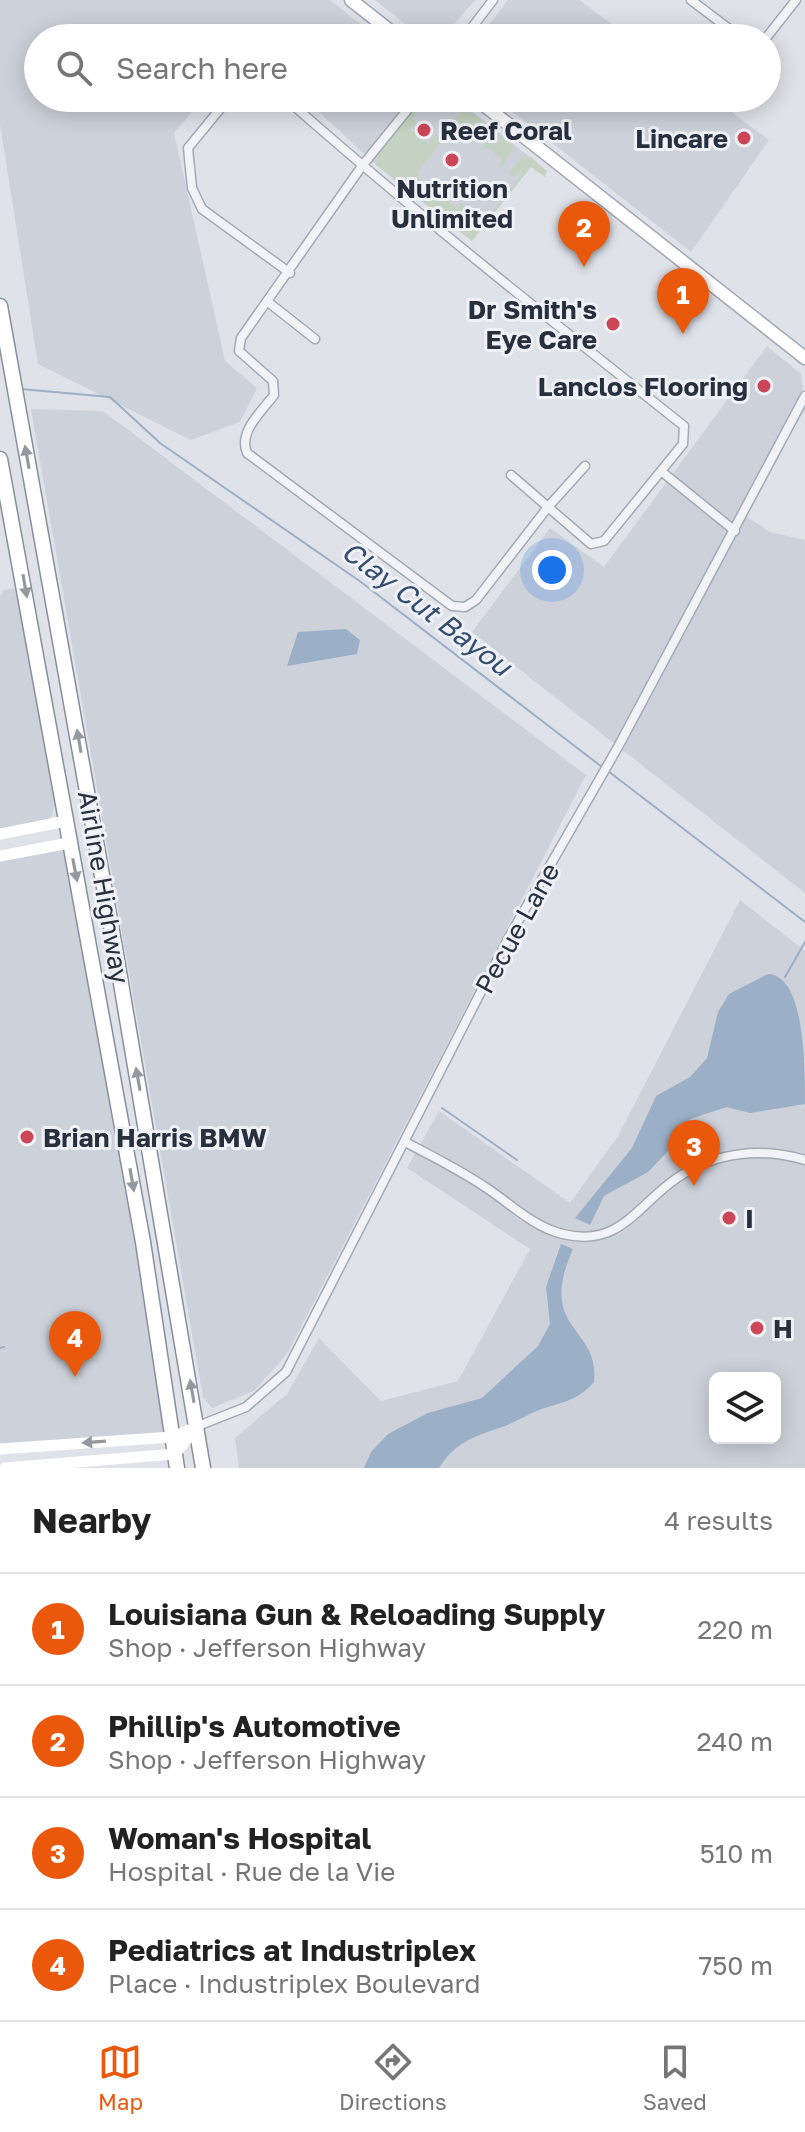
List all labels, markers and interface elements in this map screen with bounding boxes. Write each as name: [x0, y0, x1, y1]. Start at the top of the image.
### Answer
search box: [24, 24, 781, 112]
icon: search: [52, 46, 96, 90]
text: Search here: [116, 50, 288, 86]
place label: Reef Coral: [440, 115, 572, 146]
marker: Reef Coral: [415, 121, 433, 139]
place label: Lincare: [635, 123, 728, 154]
marker: Lincare: [735, 129, 753, 147]
marker: Nutrition Unlimited: [443, 151, 461, 169]
place label: Nutrition Unlimited: [391, 173, 513, 234]
pin: 2: [558, 201, 610, 267]
pin: 1: [657, 268, 709, 334]
place label: Dr Smith's Eye Care: [468, 294, 597, 355]
marker: Dr Smith's Eye Care: [604, 315, 622, 333]
place label: Lanclos Flooring: [538, 371, 748, 402]
marker: Lanclos Flooring: [755, 377, 773, 395]
one-way arrow: [21, 444, 33, 469]
water label: Clay Cut Bayou: [336, 534, 520, 683]
your location: [532, 550, 572, 590]
one-way arrow: [19, 574, 31, 599]
one-way arrow: [72, 728, 84, 753]
street label: Airline Highway: [72, 788, 136, 986]
one-way arrow: [69, 857, 82, 882]
street label: Pecue Lane: [468, 857, 566, 999]
one-way arrow: [131, 1067, 144, 1092]
pin: 3: [668, 1120, 720, 1186]
place label: Brian Harris BMW: [43, 1122, 267, 1153]
marker: Brian Harris BMW: [18, 1128, 36, 1146]
one-way arrow: [127, 1168, 139, 1193]
place label: I: [745, 1203, 754, 1234]
marker: I: [720, 1209, 738, 1227]
pin: 4: [49, 1311, 101, 1377]
place label: H: [773, 1313, 793, 1344]
marker: H: [748, 1319, 766, 1337]
map controls: [709, 1372, 781, 1444]
button: layers: [709, 1372, 781, 1444]
one-way arrow: [185, 1378, 197, 1403]
one-way arrow: [81, 1436, 106, 1449]
text: Nearby: [32, 1500, 152, 1540]
text: 4 results: [664, 1505, 773, 1536]
text: Louisiana Gun & Reloading Supply: [108, 1596, 605, 1632]
text: 1: [51, 1614, 65, 1645]
text: 220 m: [697, 1614, 773, 1645]
text: Shop · Jefferson Highway: [108, 1632, 426, 1663]
text: Phillip's Automotive: [108, 1708, 401, 1744]
text: 2: [50, 1726, 66, 1757]
text: 240 m: [696, 1726, 773, 1757]
text: Shop · Jefferson Highway: [108, 1744, 426, 1775]
text: Woman's Hospital: [108, 1820, 371, 1856]
text: 3: [50, 1838, 66, 1869]
text: 510 m: [700, 1838, 773, 1869]
text: Hospital · Rue de la Vie: [108, 1856, 395, 1887]
text: Pediatrics at Industriplex: [108, 1932, 476, 1968]
text: 4: [50, 1950, 66, 1981]
text: 750 m: [699, 1950, 773, 1981]
text: Place · Industriplex Boulevard: [108, 1968, 480, 1999]
tab: Map: [98, 2040, 143, 2115]
tab: Directions: [339, 2040, 447, 2115]
tab: Saved: [643, 2040, 707, 2115]

